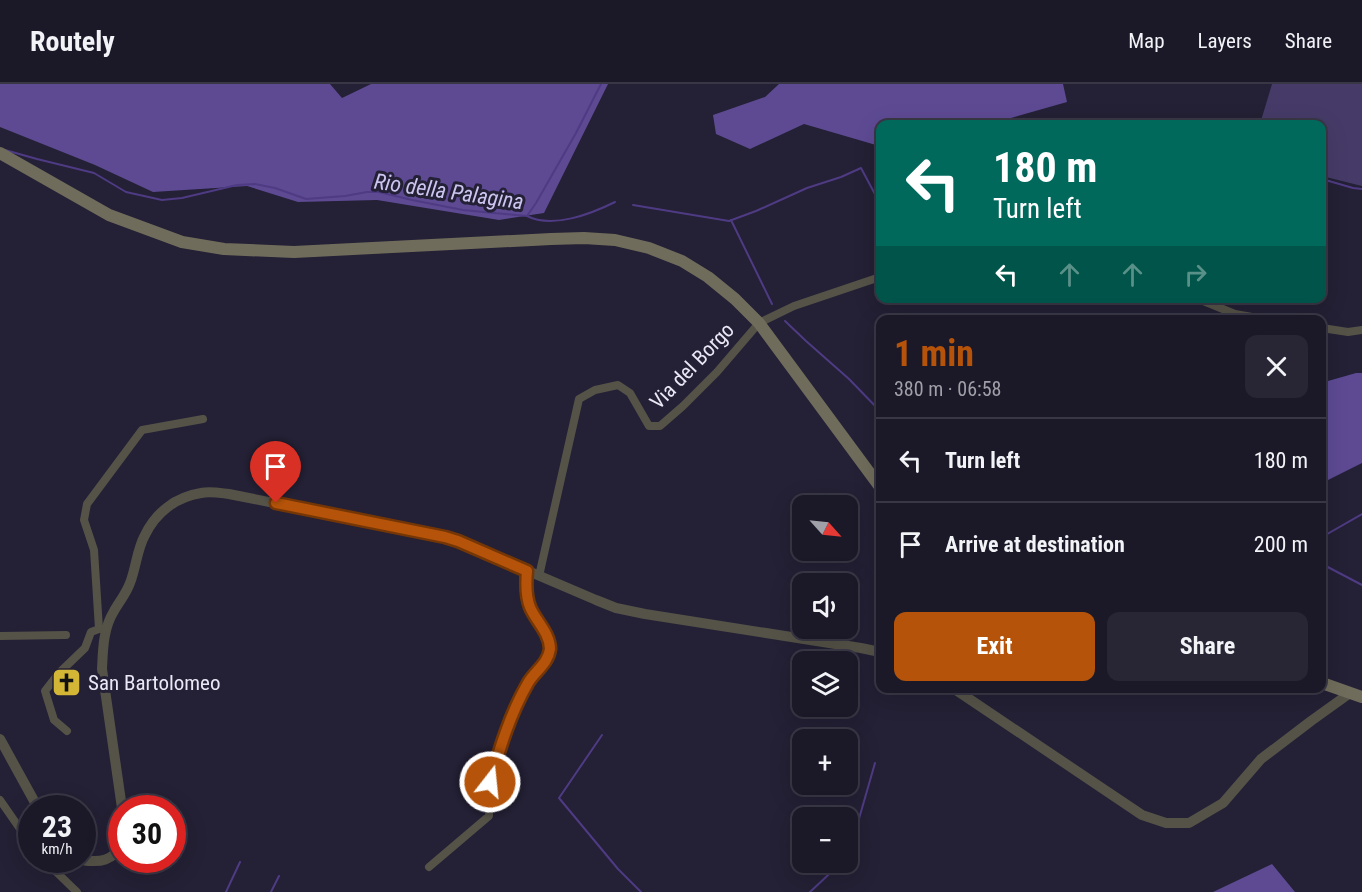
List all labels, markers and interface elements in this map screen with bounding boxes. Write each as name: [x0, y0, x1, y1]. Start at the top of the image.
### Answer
text: Routely: [30, 25, 115, 58]
text: Map: [1128, 29, 1165, 53]
text: Layers: [1198, 29, 1252, 53]
text: Share: [1285, 29, 1332, 53]
text: 180 m: [993, 143, 1098, 192]
icon: left: [894, 144, 972, 222]
water label: Rio della Palagina: [373, 169, 525, 214]
text: Turn left: [993, 193, 1082, 225]
icon: left: [990, 258, 1023, 291]
icon: ahead: [1053, 258, 1086, 291]
icon: ahead: [1116, 258, 1149, 291]
icon: right: [1179, 258, 1212, 291]
street label: Via del Borgo: [645, 318, 739, 414]
text: 1 min: [894, 333, 974, 375]
button: close: [1245, 335, 1308, 398]
text: 380 m · 06:58: [894, 377, 1001, 401]
pin: [250, 441, 301, 503]
icon: left: [894, 444, 927, 477]
text: Turn left: [945, 448, 1020, 473]
text: 180 m: [1254, 448, 1308, 473]
icon: arrive: [259, 450, 292, 483]
north arrow: [792, 495, 858, 561]
map controls: [792, 495, 858, 873]
icon: arrive: [894, 528, 927, 561]
text: Arrive at destination: [945, 532, 1125, 557]
text: 200 m: [1254, 532, 1308, 557]
button: sound: [792, 573, 858, 639]
button: Exit: [894, 612, 1095, 681]
button: Share: [1107, 612, 1308, 681]
button: layers: [792, 651, 858, 717]
church icon: San Bartolomeo: [51, 667, 83, 699]
place label: San Bartolomeo: [88, 671, 220, 695]
button: +: [792, 729, 858, 795]
position arrow: [458, 750, 522, 814]
speed limit sign: 30: [108, 795, 186, 873]
button: −: [792, 807, 858, 873]
text: 23: [42, 809, 72, 844]
text: km/h: [42, 840, 72, 858]

